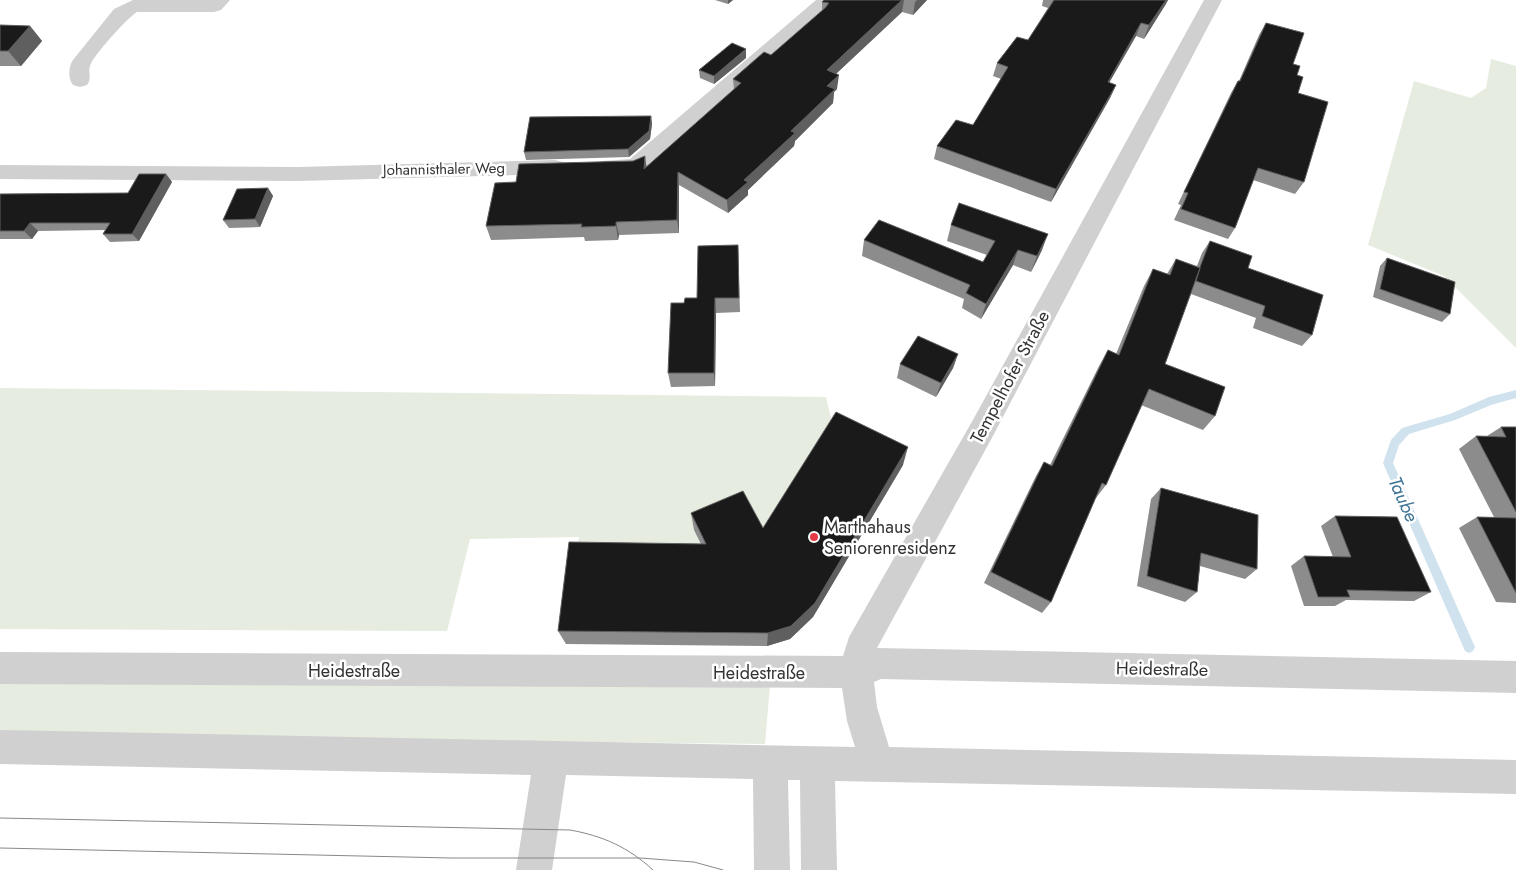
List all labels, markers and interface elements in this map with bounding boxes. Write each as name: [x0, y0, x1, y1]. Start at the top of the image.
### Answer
street label: Johannisthaler Weg: [381, 157, 505, 181]
street label: Tempelhofer Straße: [964, 306, 1056, 448]
water label: Taube: [1382, 472, 1426, 527]
place label: Marthahaus Seniorenresidenz: [824, 514, 957, 561]
marker: Marthahaus Seniorenresidenz: [808, 531, 820, 543]
street label: Heidestraße: [1116, 655, 1208, 683]
street label: Heidestraße: [308, 658, 400, 684]
street label: Heidestraße: [713, 660, 805, 686]

